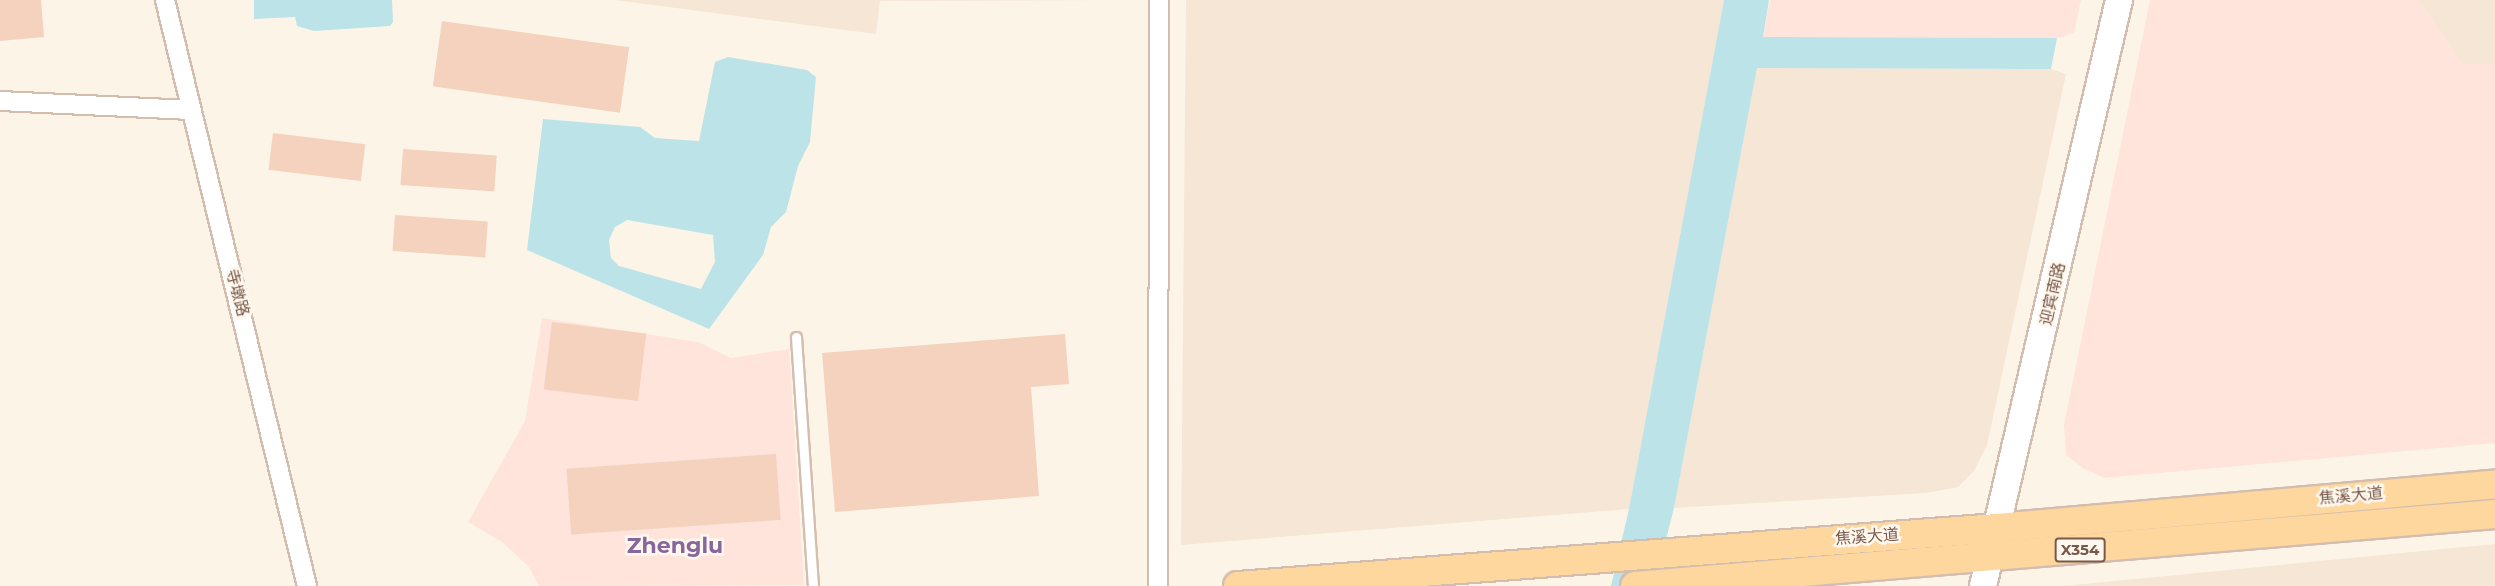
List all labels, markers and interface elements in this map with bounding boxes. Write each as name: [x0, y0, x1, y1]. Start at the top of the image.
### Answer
street label: 迎宾南路: [2036, 261, 2070, 327]
street label: 寺墩路: [222, 267, 252, 319]
street label: 焦溪大道: [2318, 484, 2384, 508]
street label: 焦溪大道: [1834, 525, 1900, 549]
district label: Zhenglu: [627, 533, 723, 559]
road number: X354: [2054, 538, 2106, 562]

